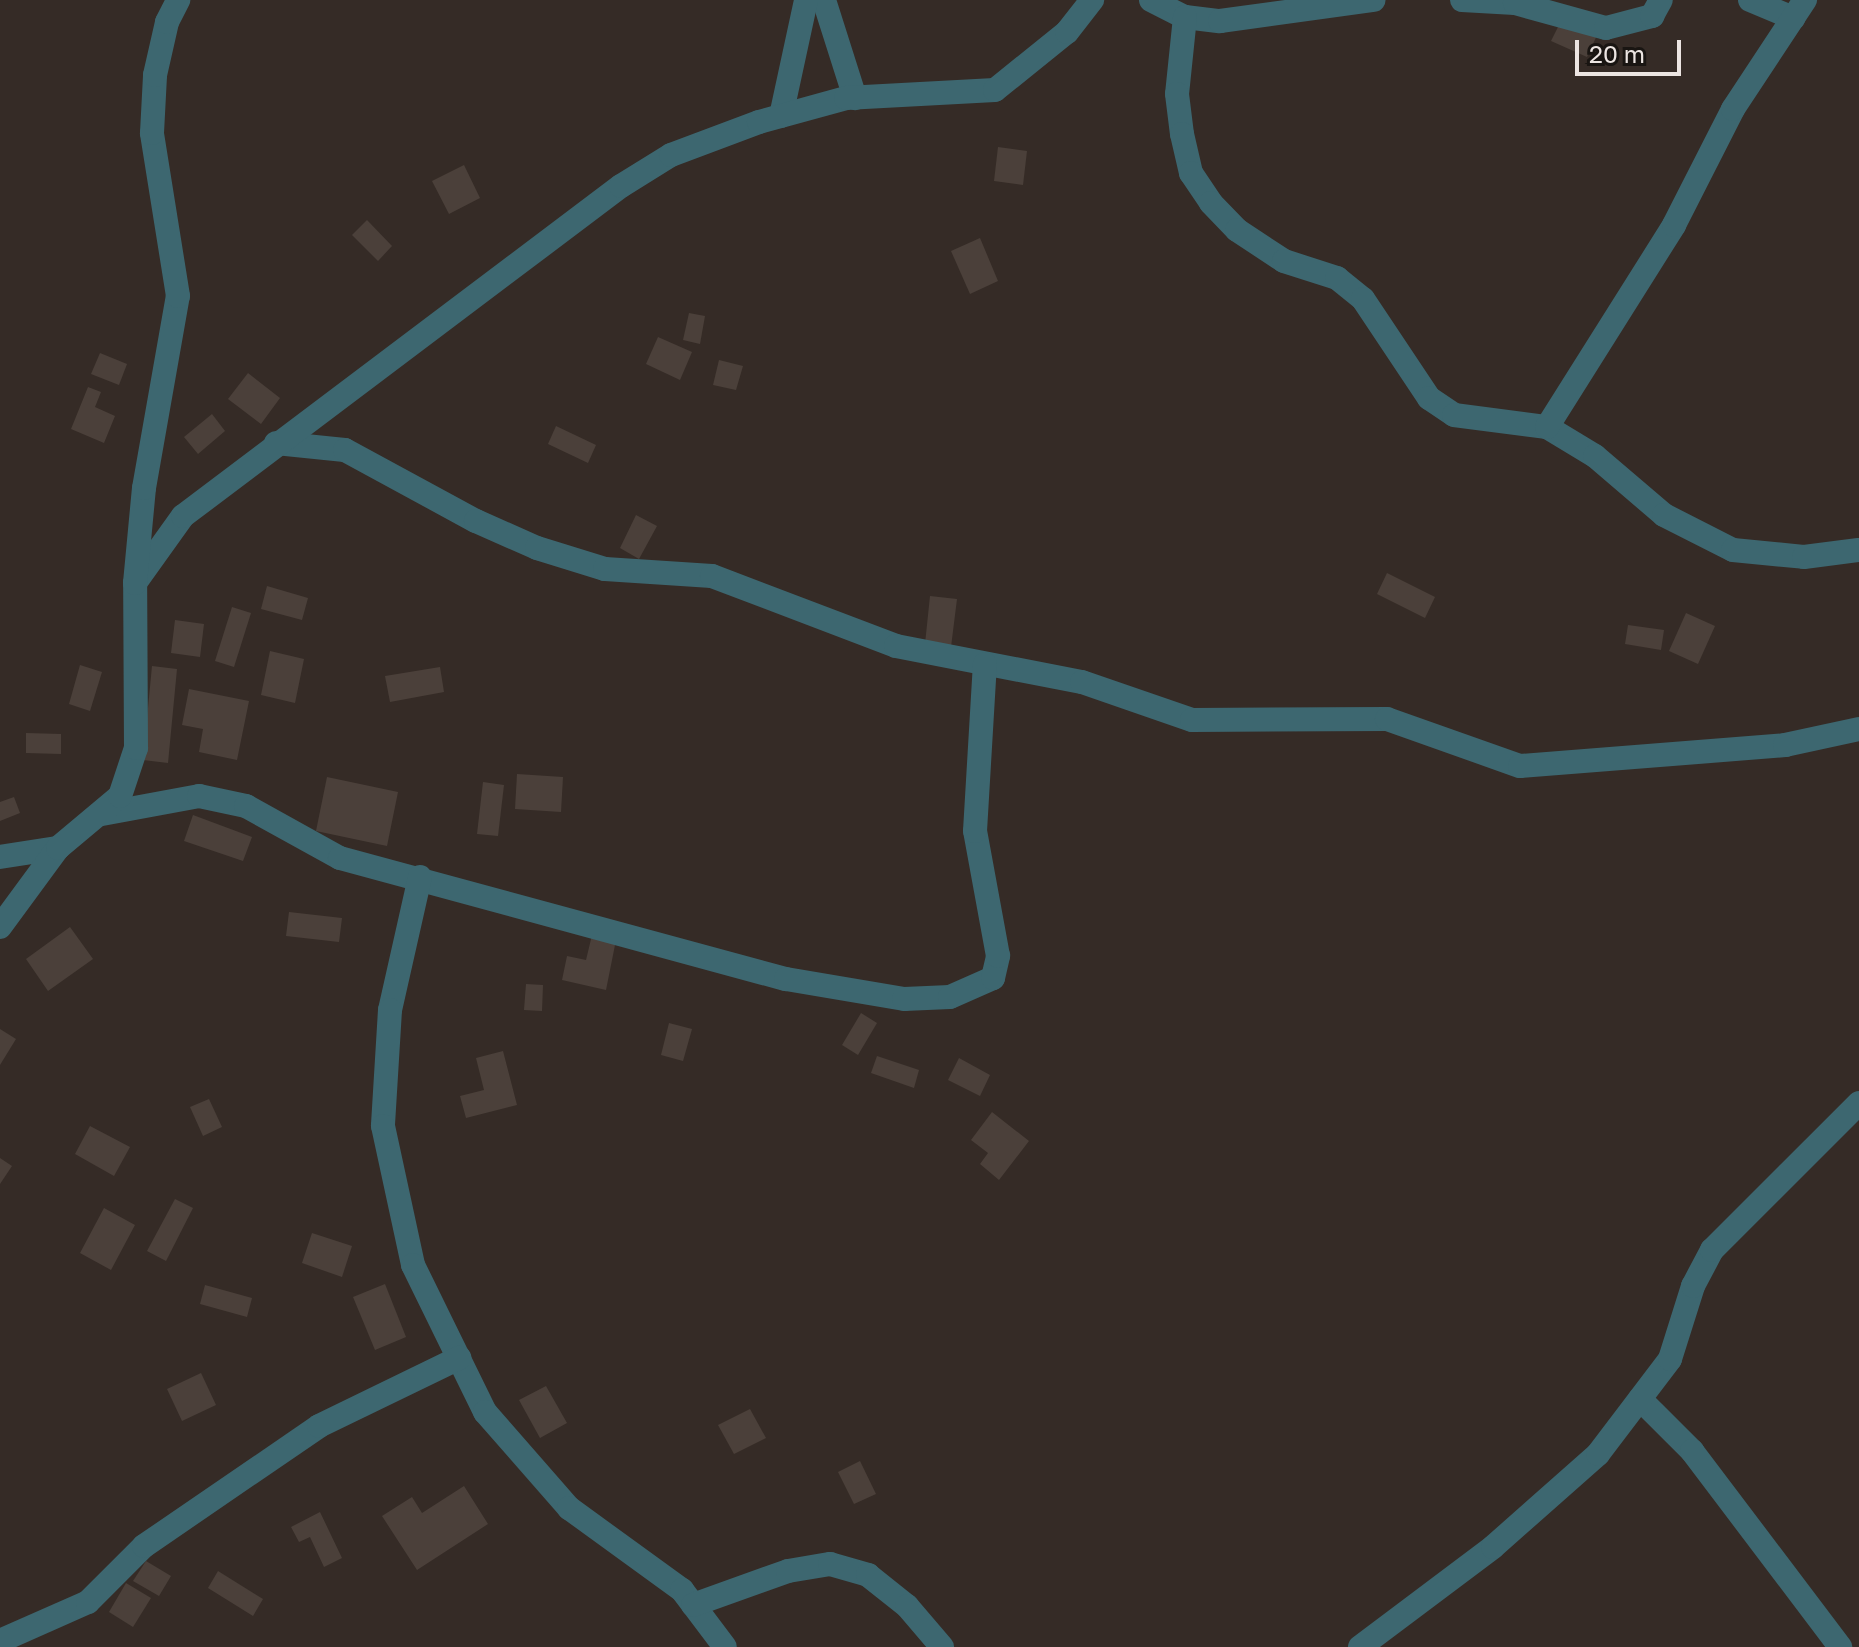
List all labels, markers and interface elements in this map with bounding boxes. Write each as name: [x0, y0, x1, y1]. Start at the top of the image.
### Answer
scale bar: [1579, 24, 1685, 74]
text: 20 m: [1589, 39, 1645, 68]

